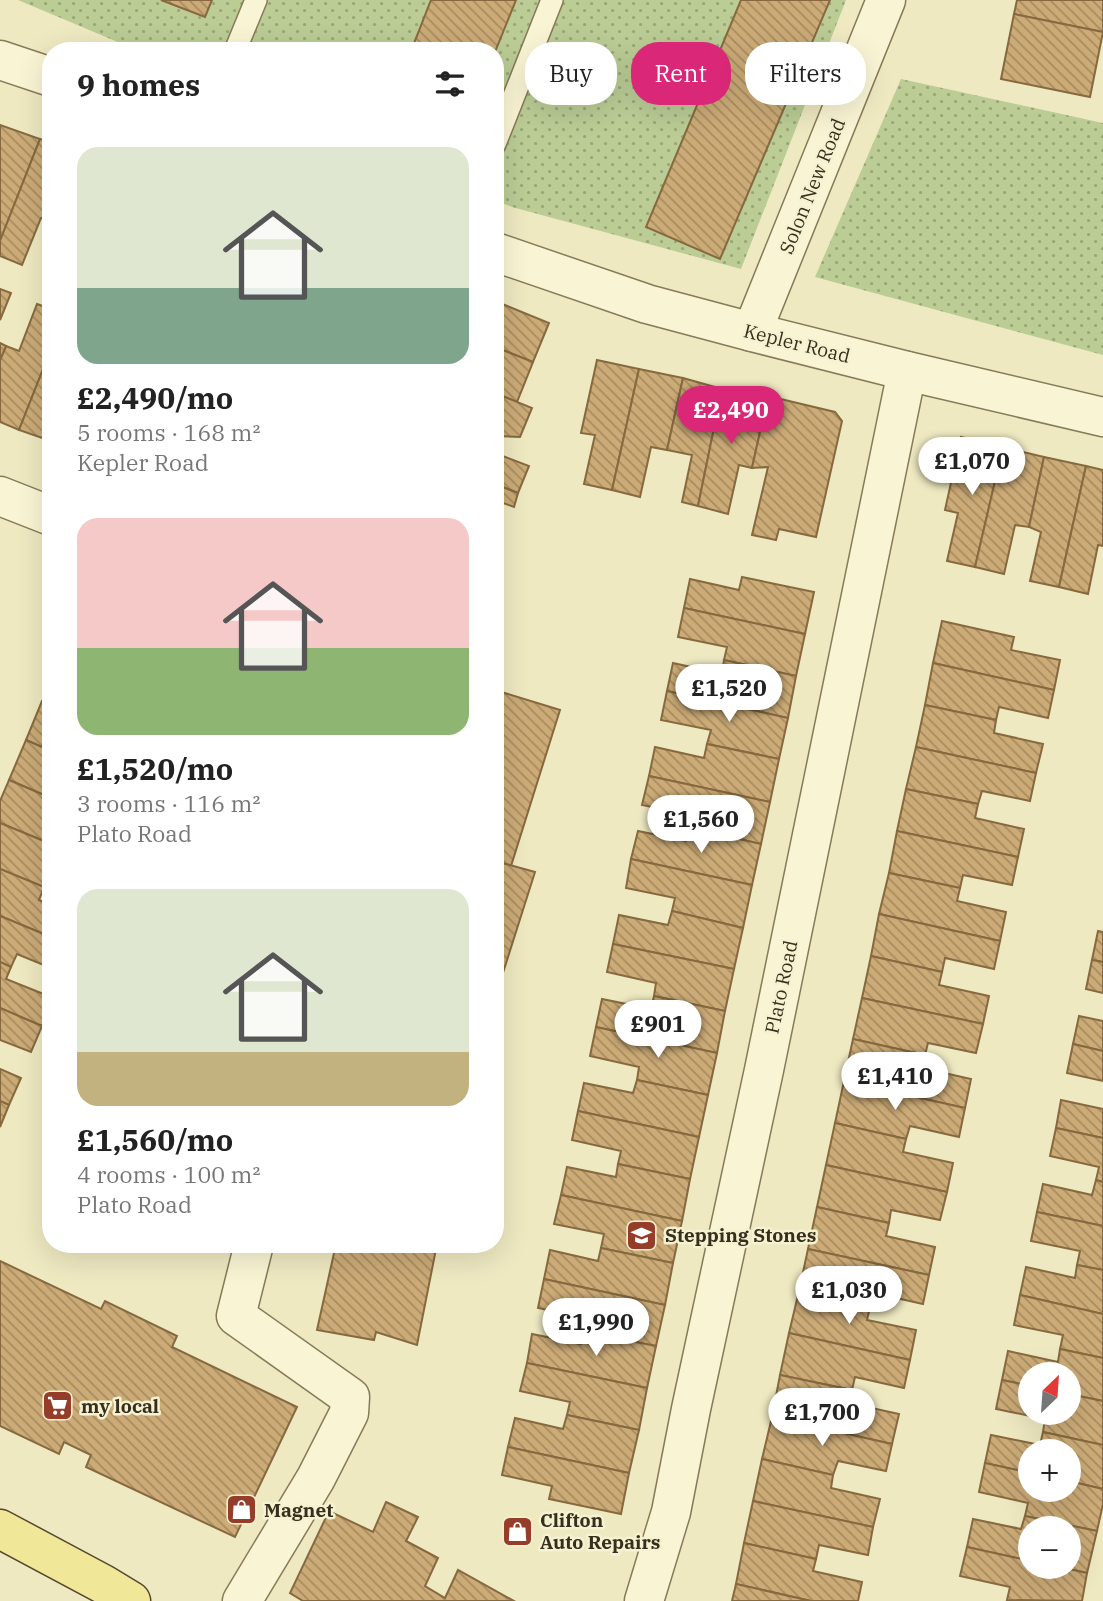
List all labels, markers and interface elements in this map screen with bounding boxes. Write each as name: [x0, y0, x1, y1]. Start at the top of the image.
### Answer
chip: Buy: [525, 42, 617, 105]
chip: Rent: [631, 42, 731, 105]
chip: Filters: [745, 42, 866, 105]
text: 9 homes: [77, 65, 200, 104]
icon: filters: [431, 65, 469, 103]
street label: Solon New Road: [774, 115, 850, 257]
icon: home: [210, 192, 336, 318]
street label: Kepler Road: [741, 318, 853, 368]
text: £2,490/mo: [77, 378, 233, 417]
pin: £2,490: [674, 386, 788, 446]
text: £2,490: [693, 394, 769, 424]
text: 5 rooms · 168 m²: [77, 417, 260, 447]
pin: £1,070: [915, 438, 1029, 497]
text: £1,070: [934, 445, 1010, 475]
text: Kepler Road: [77, 447, 209, 477]
icon: home: [210, 563, 336, 689]
pin: £1,520: [672, 664, 786, 724]
text: £1,520: [691, 672, 767, 702]
text: £1,520/mo: [77, 749, 233, 788]
text: 3 rooms · 116 m²: [77, 788, 260, 818]
pin: £1,560: [644, 796, 758, 855]
text: £1,560: [663, 803, 739, 833]
text: Plato Road: [77, 818, 192, 848]
icon: home: [210, 934, 336, 1060]
street label: Plato Road: [759, 938, 803, 1036]
pin: £901: [617, 1000, 699, 1060]
text: £901: [630, 1008, 686, 1038]
pin: £1,410: [838, 1052, 952, 1112]
text: £1,410: [857, 1060, 933, 1090]
text: £1,560/mo: [77, 1120, 233, 1159]
text: 4 rooms · 100 m²: [77, 1159, 260, 1189]
text: Plato Road: [77, 1189, 192, 1219]
school or university icon: Stepping Stones: [625, 1218, 659, 1252]
place label: Stepping Stones: [665, 1223, 816, 1247]
pin: £1,030: [792, 1266, 906, 1326]
text: £1,030: [811, 1274, 887, 1304]
pin: £1,990: [539, 1298, 653, 1358]
text: £1,990: [558, 1306, 634, 1336]
north arrow: [1018, 1362, 1082, 1424]
map controls: [1018, 1362, 1081, 1579]
pin: £1,700: [765, 1388, 879, 1448]
supermarket icon: my local: [41, 1389, 75, 1423]
place label: my local: [81, 1394, 159, 1418]
text: £1,700: [784, 1396, 860, 1426]
button: +: [1018, 1439, 1081, 1502]
shop icon: Magnet: [224, 1493, 258, 1527]
place label: Magnet: [264, 1498, 333, 1522]
place label: Clifton Auto Repairs: [540, 1508, 660, 1554]
shop icon: Clifton Auto Repairs: [500, 1514, 534, 1548]
button: −: [1018, 1516, 1081, 1579]

